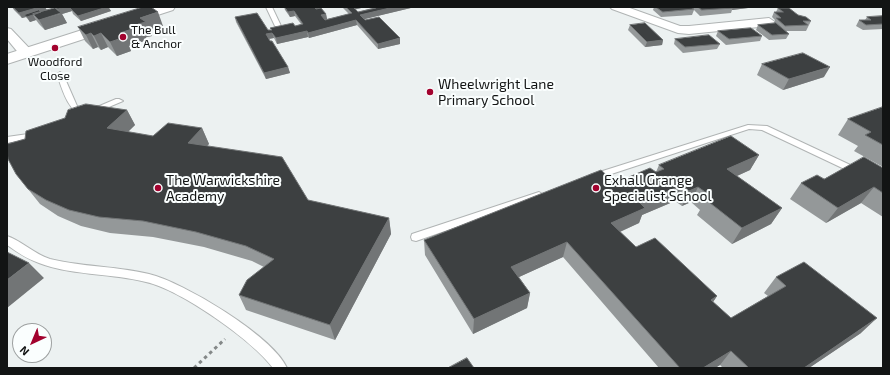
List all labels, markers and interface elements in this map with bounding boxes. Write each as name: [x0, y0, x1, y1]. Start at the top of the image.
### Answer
place label: The Bull & Anchor: [131, 23, 182, 51]
marker: The Bull & Anchor: [118, 32, 128, 42]
marker: Woodford Close: [50, 43, 60, 53]
place label: Woodford Close: [28, 55, 82, 83]
place label: Wheelwright Lane Primary School: [438, 76, 554, 108]
marker: Wheelwright Lane Primary School: [425, 87, 435, 97]
place label: The Warwickshire Academy: [166, 172, 280, 204]
place label: Exhall Grange Specialist School: [604, 172, 712, 204]
marker: The Warwickshire Academy: [153, 183, 163, 193]
marker: Exhall Grange Specialist School: [591, 183, 601, 193]
north arrow: [12, 323, 52, 363]
text: N: [17, 344, 31, 359]

